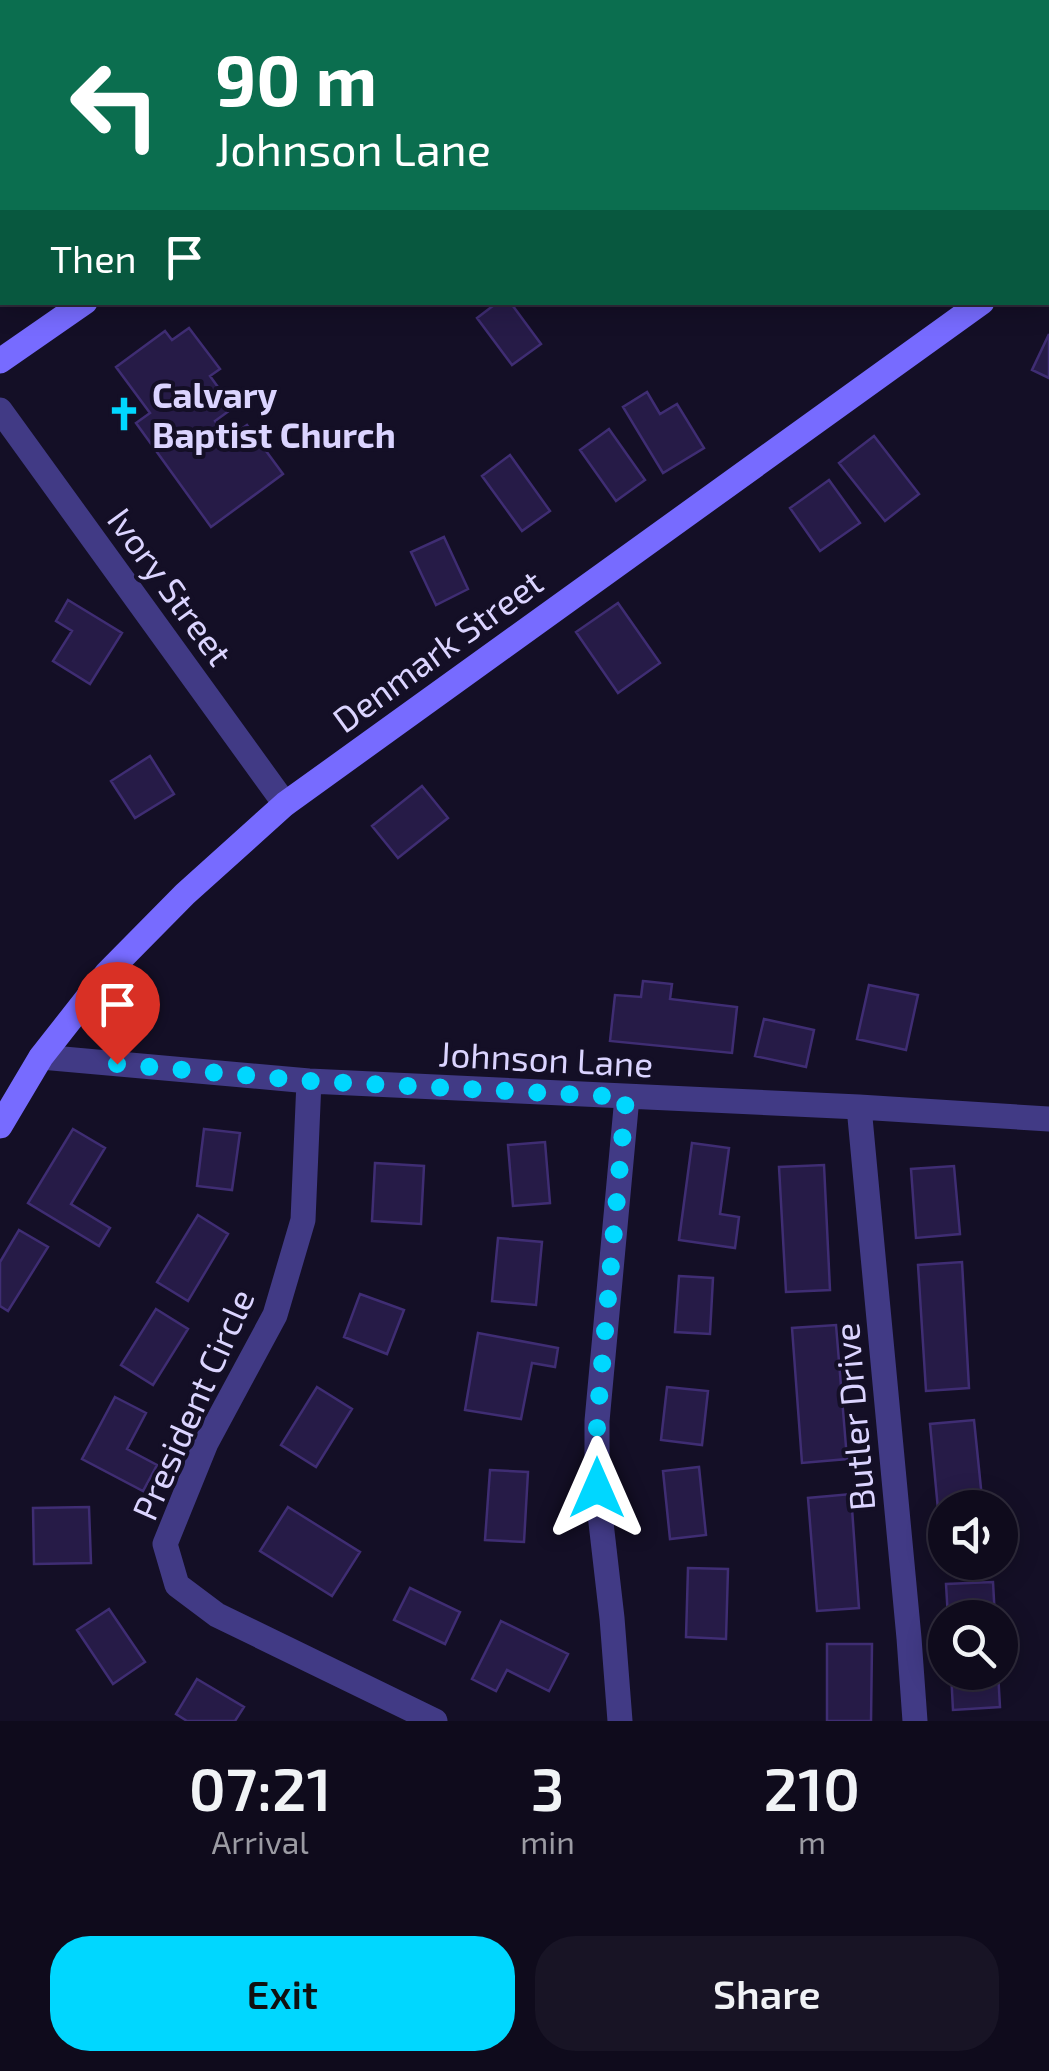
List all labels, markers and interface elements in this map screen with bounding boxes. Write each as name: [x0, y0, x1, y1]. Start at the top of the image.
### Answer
text: 90 m: [215, 36, 377, 120]
icon: left: [50, 40, 180, 170]
text: Johnson Lane: [215, 121, 491, 175]
icon: arrive: [157, 230, 212, 285]
text: Then: [50, 235, 137, 281]
place label: Calvary Baptist Church: [152, 373, 396, 455]
church icon: Calvary Baptist Church: [105, 395, 143, 433]
street label: Ivory Street: [100, 499, 242, 673]
street label: Denmark Street: [324, 560, 550, 740]
pin: [75, 962, 160, 1065]
icon: arrive: [90, 977, 145, 1032]
street label: Johnson Lane: [438, 1031, 654, 1085]
street label: President Circle: [122, 1282, 262, 1526]
street label: Butler Drive: [824, 1321, 882, 1513]
position arrow: [545, 1436, 649, 1540]
map controls: [928, 1490, 1018, 1690]
button: sound: [928, 1490, 1018, 1580]
button: search: [928, 1600, 1018, 1690]
text: 07:21: [189, 1751, 332, 1823]
text: 3: [531, 1751, 564, 1823]
text: 210: [764, 1751, 860, 1823]
text: Arrival: [211, 1822, 309, 1860]
text: min: [520, 1822, 575, 1860]
text: m: [798, 1822, 826, 1860]
button: Exit: [50, 1936, 515, 2051]
button: Share: [535, 1936, 999, 2051]

